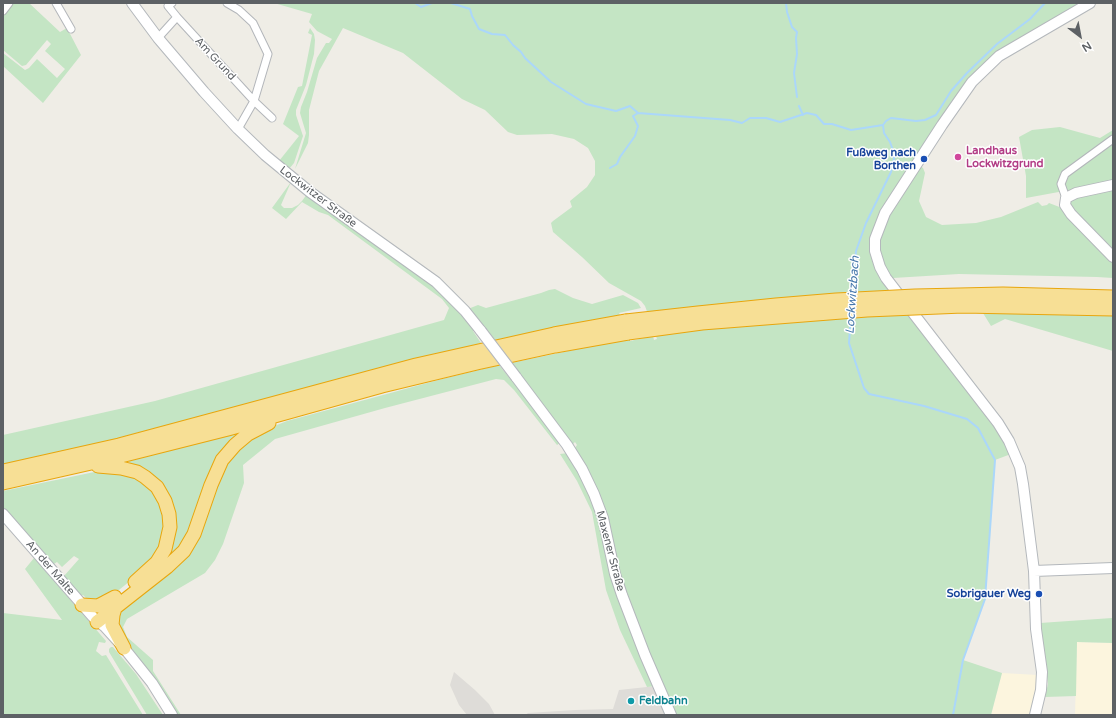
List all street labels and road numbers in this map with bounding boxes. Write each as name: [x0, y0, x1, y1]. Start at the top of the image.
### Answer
street label: Am Grund: [192, 35, 238, 83]
street label: Lockwitzer Straße: [277, 164, 359, 230]
street label: Maxener Straße: [593, 509, 627, 593]
street label: An der Malte: [23, 538, 77, 598]

